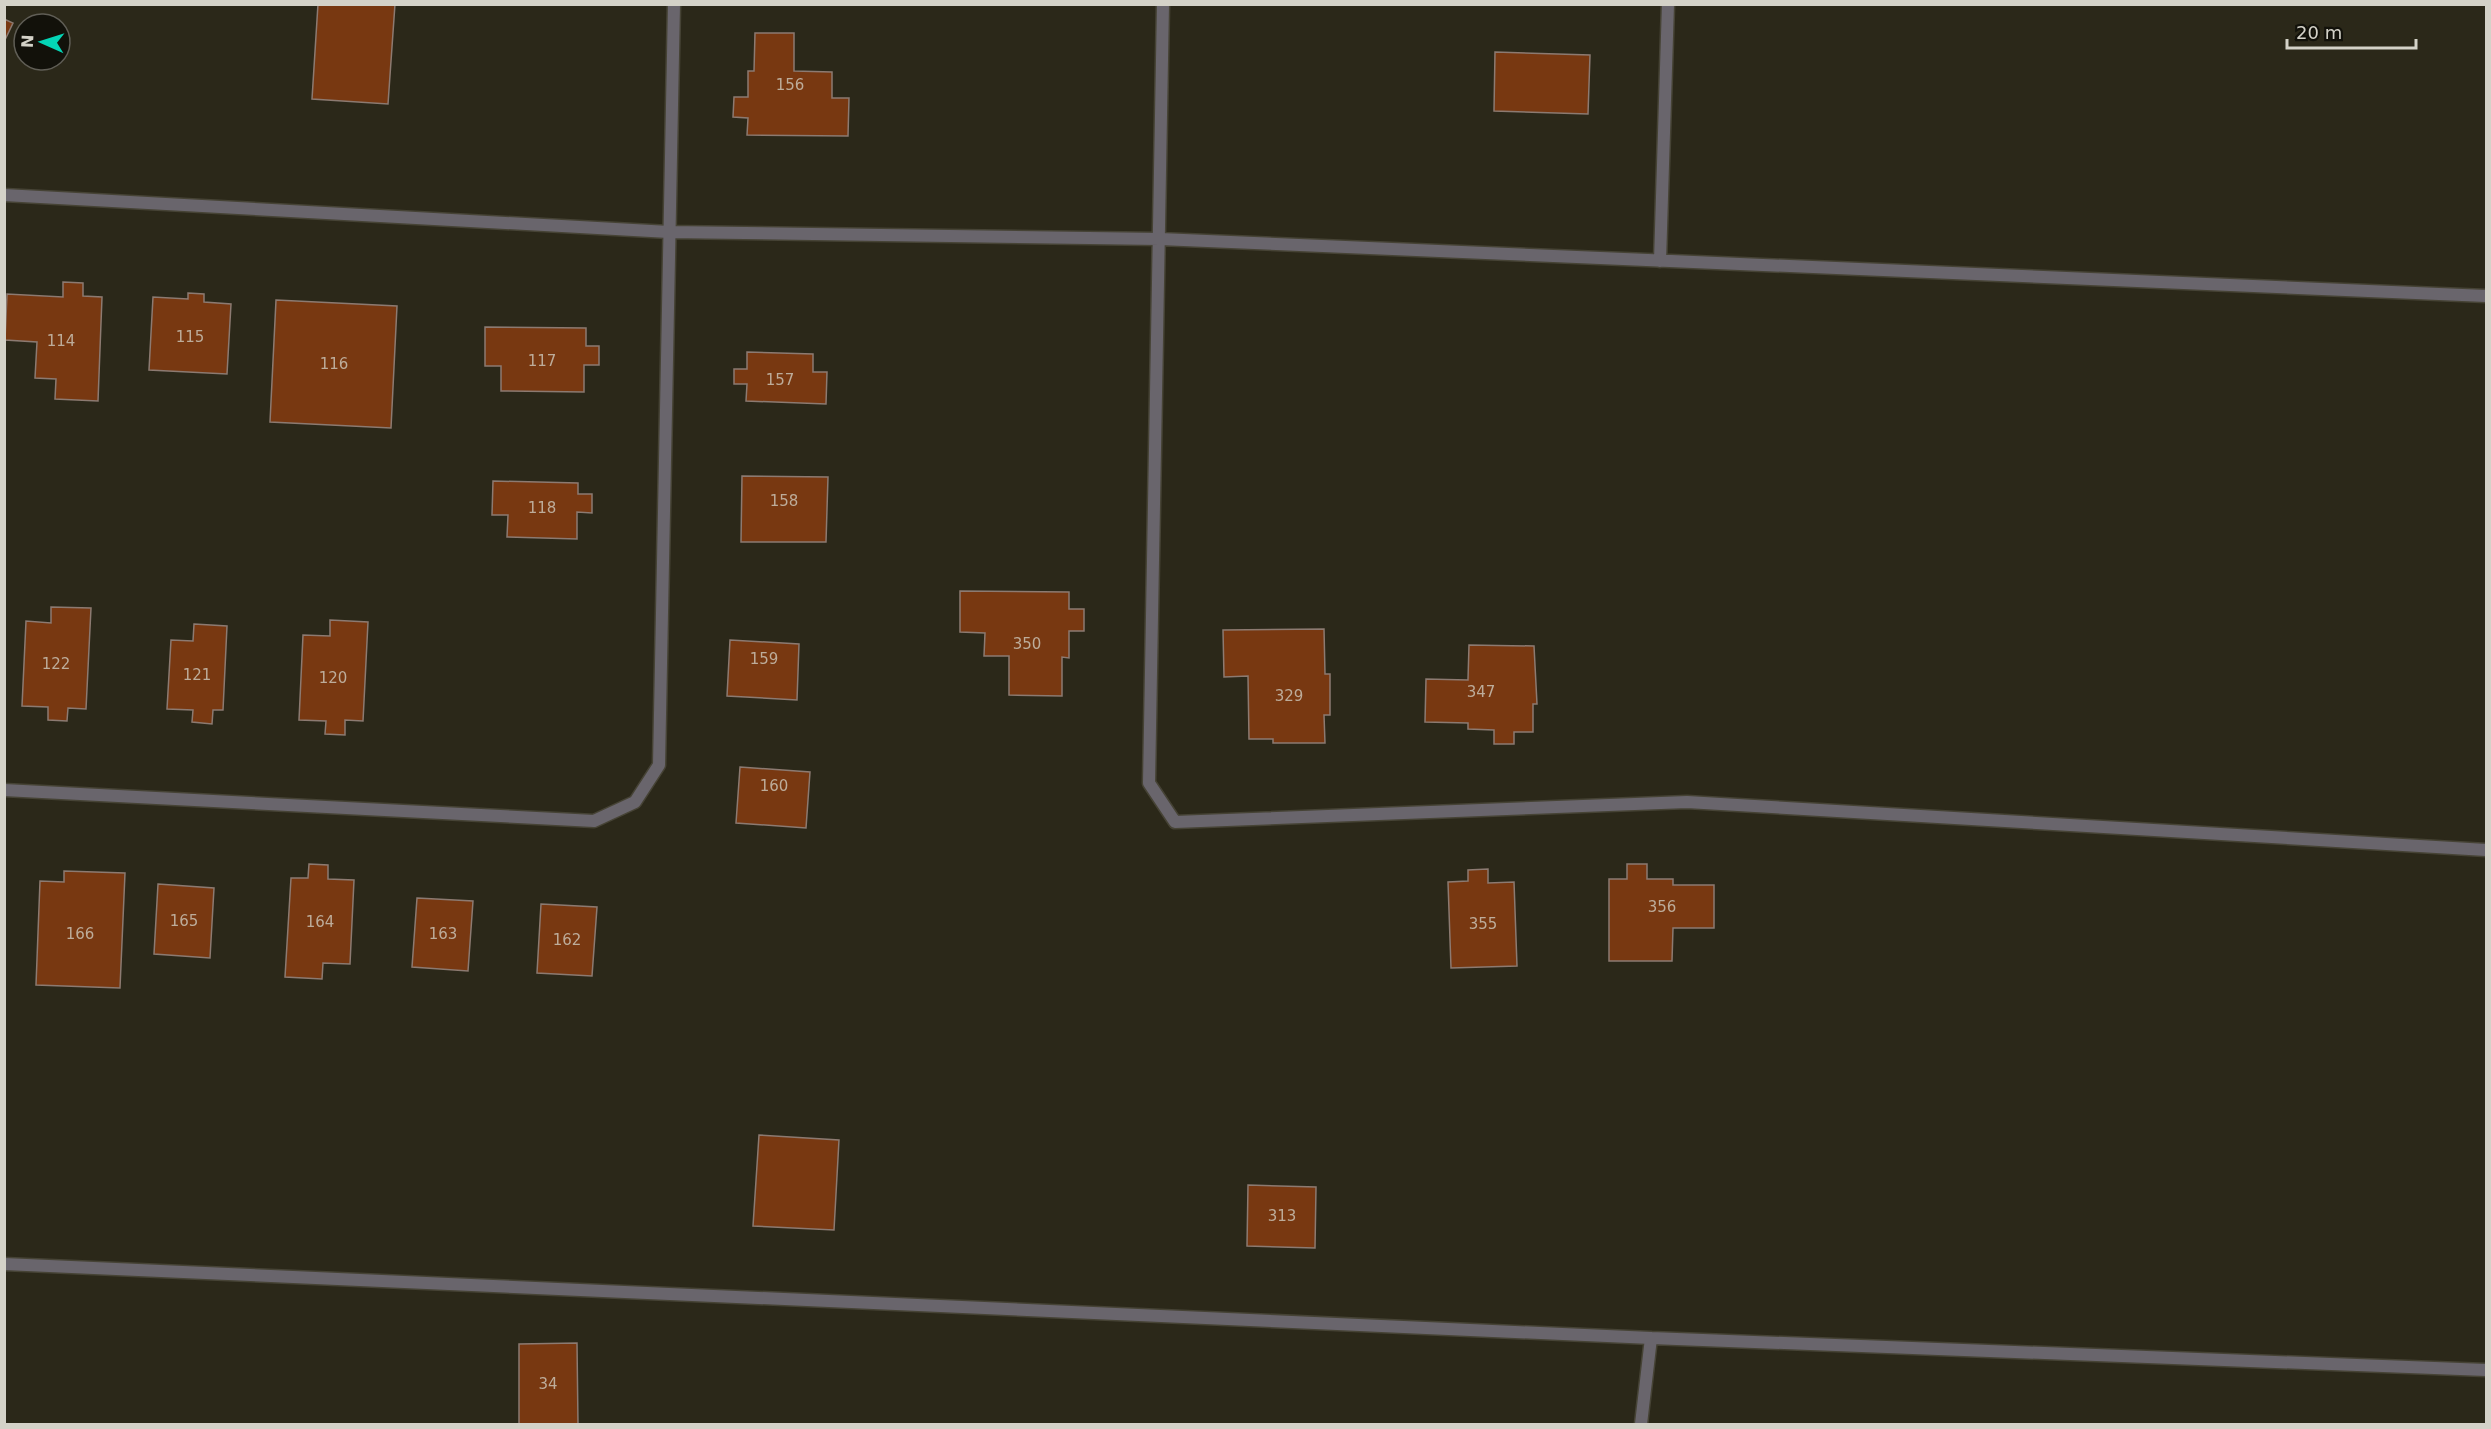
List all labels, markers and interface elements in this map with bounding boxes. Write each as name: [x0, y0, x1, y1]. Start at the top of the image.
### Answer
north arrow: [12, 12, 72, 72]
scale bar: [2287, 12, 2416, 50]
text: 20 m: [2296, 22, 2342, 43]
text: N: [18, 34, 37, 48]
house number: 156: [776, 76, 804, 94]
house number: 115: [176, 328, 204, 346]
house number: 114: [47, 332, 75, 350]
house number: 117: [528, 352, 556, 370]
house number: 116: [320, 355, 348, 373]
house number: 157: [766, 371, 794, 389]
house number: 158: [770, 492, 798, 510]
house number: 118: [528, 499, 556, 517]
house number: 350: [1013, 635, 1041, 653]
house number: 159: [750, 650, 778, 668]
house number: 122: [42, 655, 70, 673]
house number: 121: [183, 666, 211, 684]
house number: 120: [319, 669, 347, 687]
house number: 347: [1467, 683, 1495, 701]
house number: 329: [1275, 687, 1303, 705]
house number: 160: [760, 777, 788, 795]
house number: 356: [1648, 898, 1676, 916]
house number: 165: [170, 912, 198, 930]
house number: 164: [306, 913, 334, 931]
house number: 355: [1469, 915, 1497, 933]
house number: 166: [66, 925, 94, 943]
house number: 163: [429, 925, 457, 943]
house number: 162: [553, 931, 581, 949]
house number: 313: [1268, 1207, 1296, 1225]
house number: 34: [538, 1375, 558, 1393]

